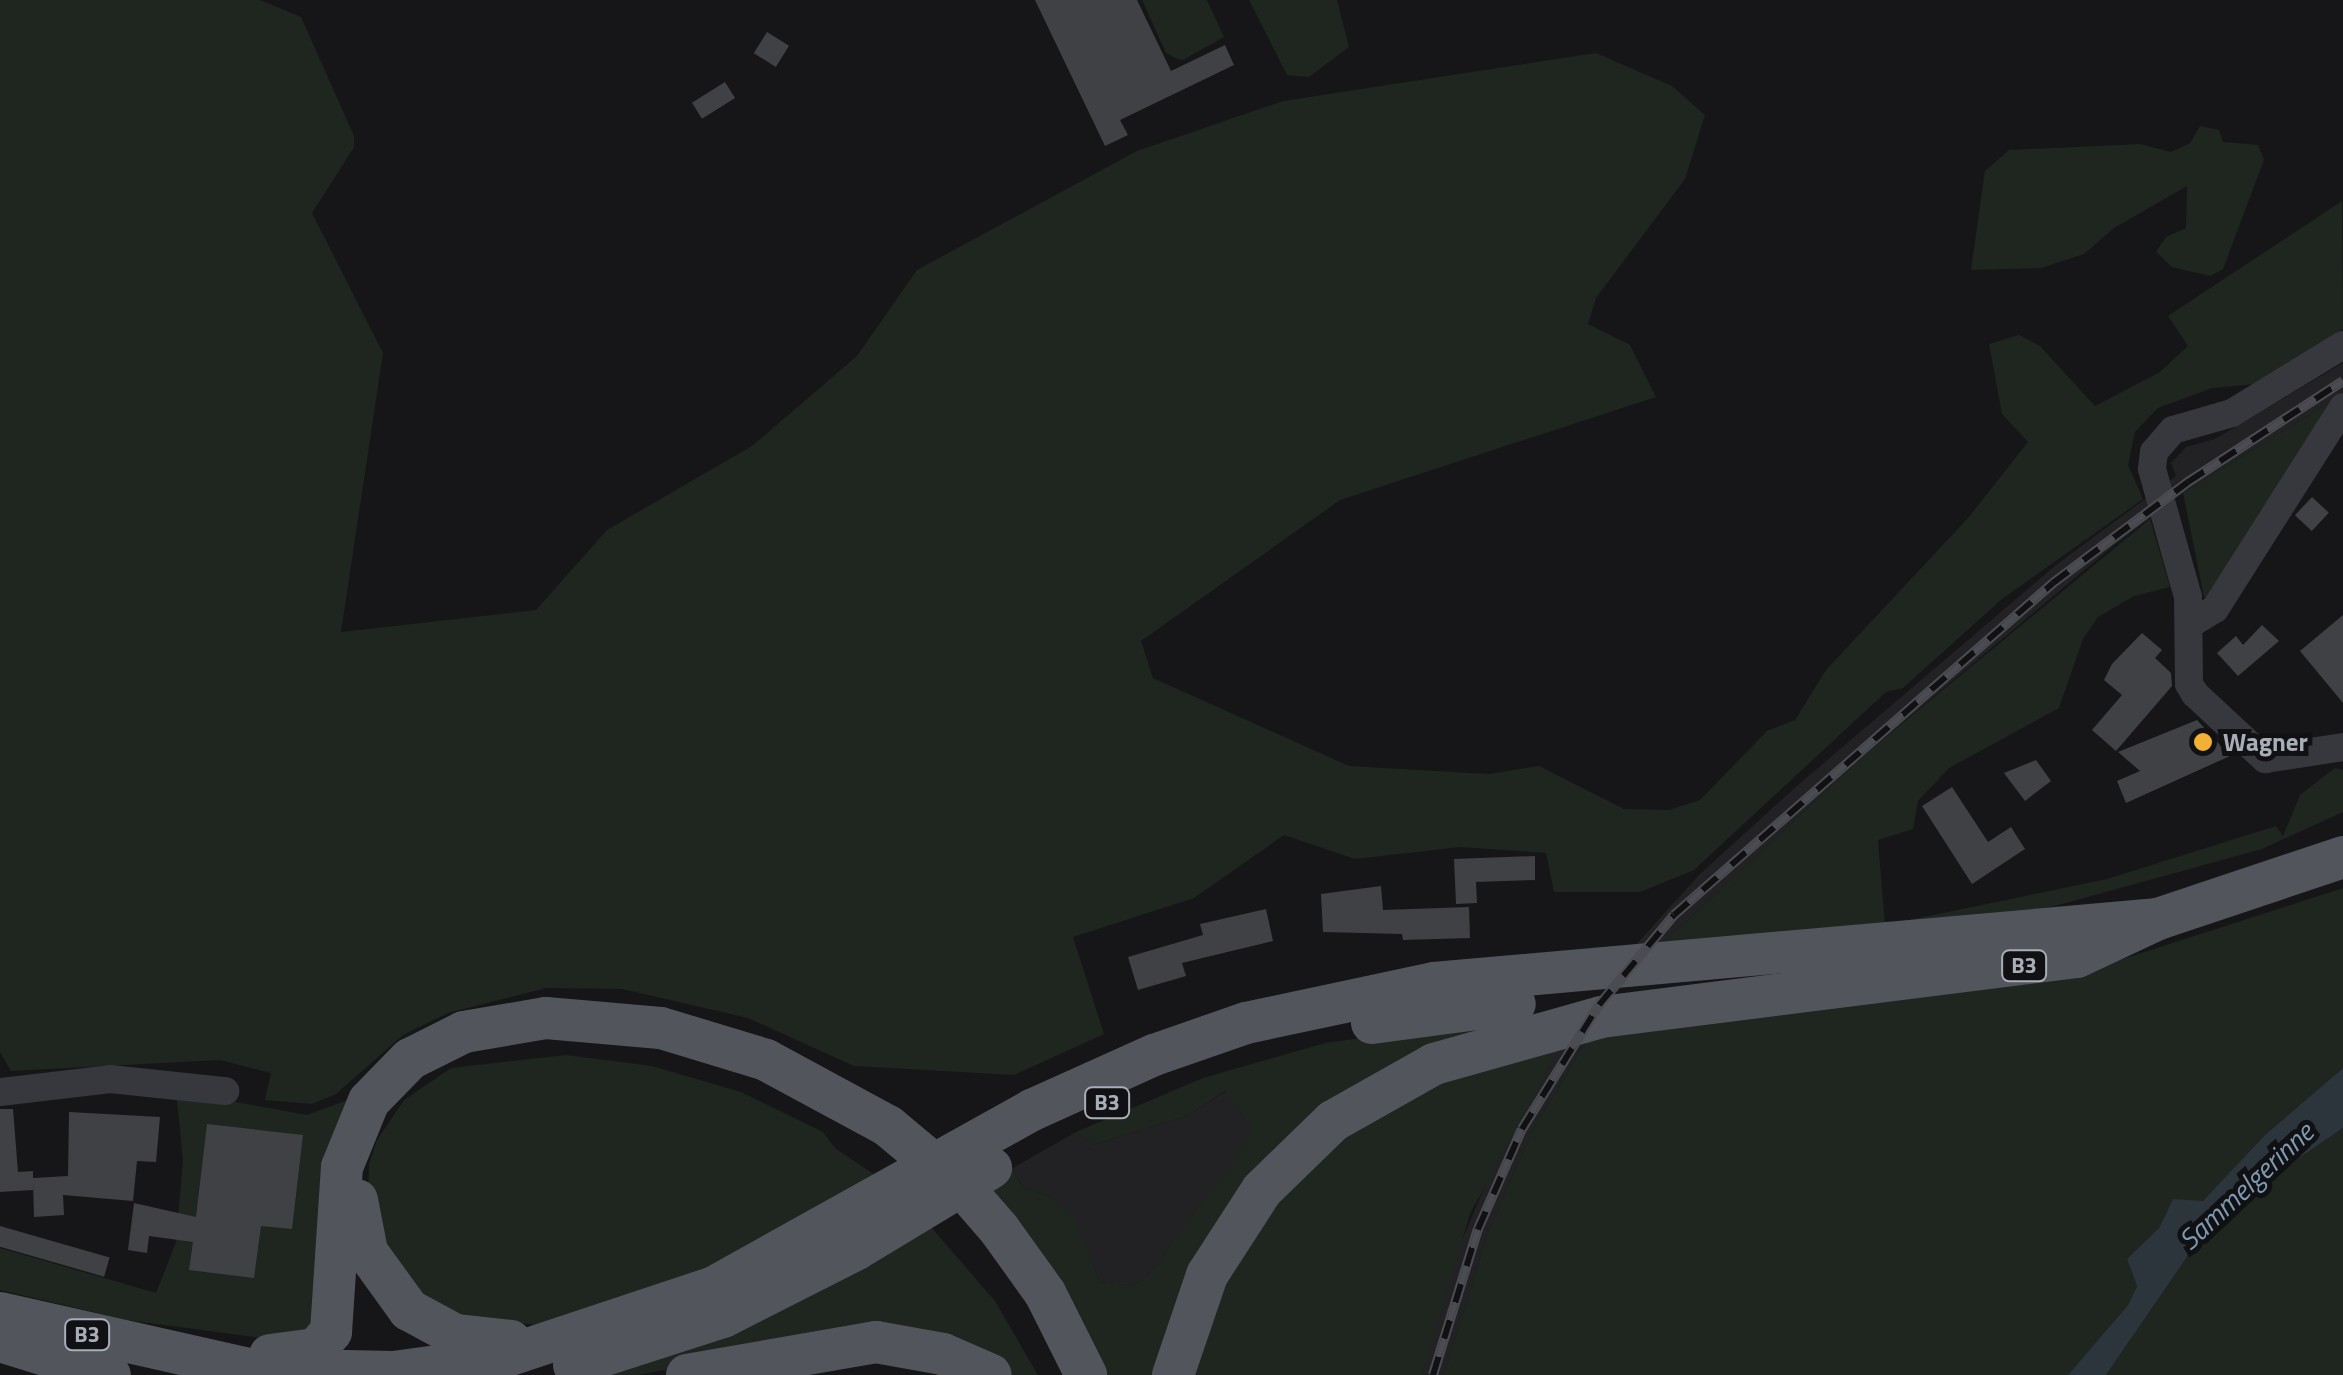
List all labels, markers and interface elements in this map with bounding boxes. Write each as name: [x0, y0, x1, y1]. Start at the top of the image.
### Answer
place label: Wagner: [2223, 727, 2308, 757]
marker: Wagner: [2192, 731, 2214, 753]
road number: B3: [1999, 949, 2049, 983]
road number: B3: [1082, 1086, 1132, 1120]
water label: Sammelgerinne: [2172, 1115, 2320, 1257]
road number: B3: [62, 1318, 112, 1352]

